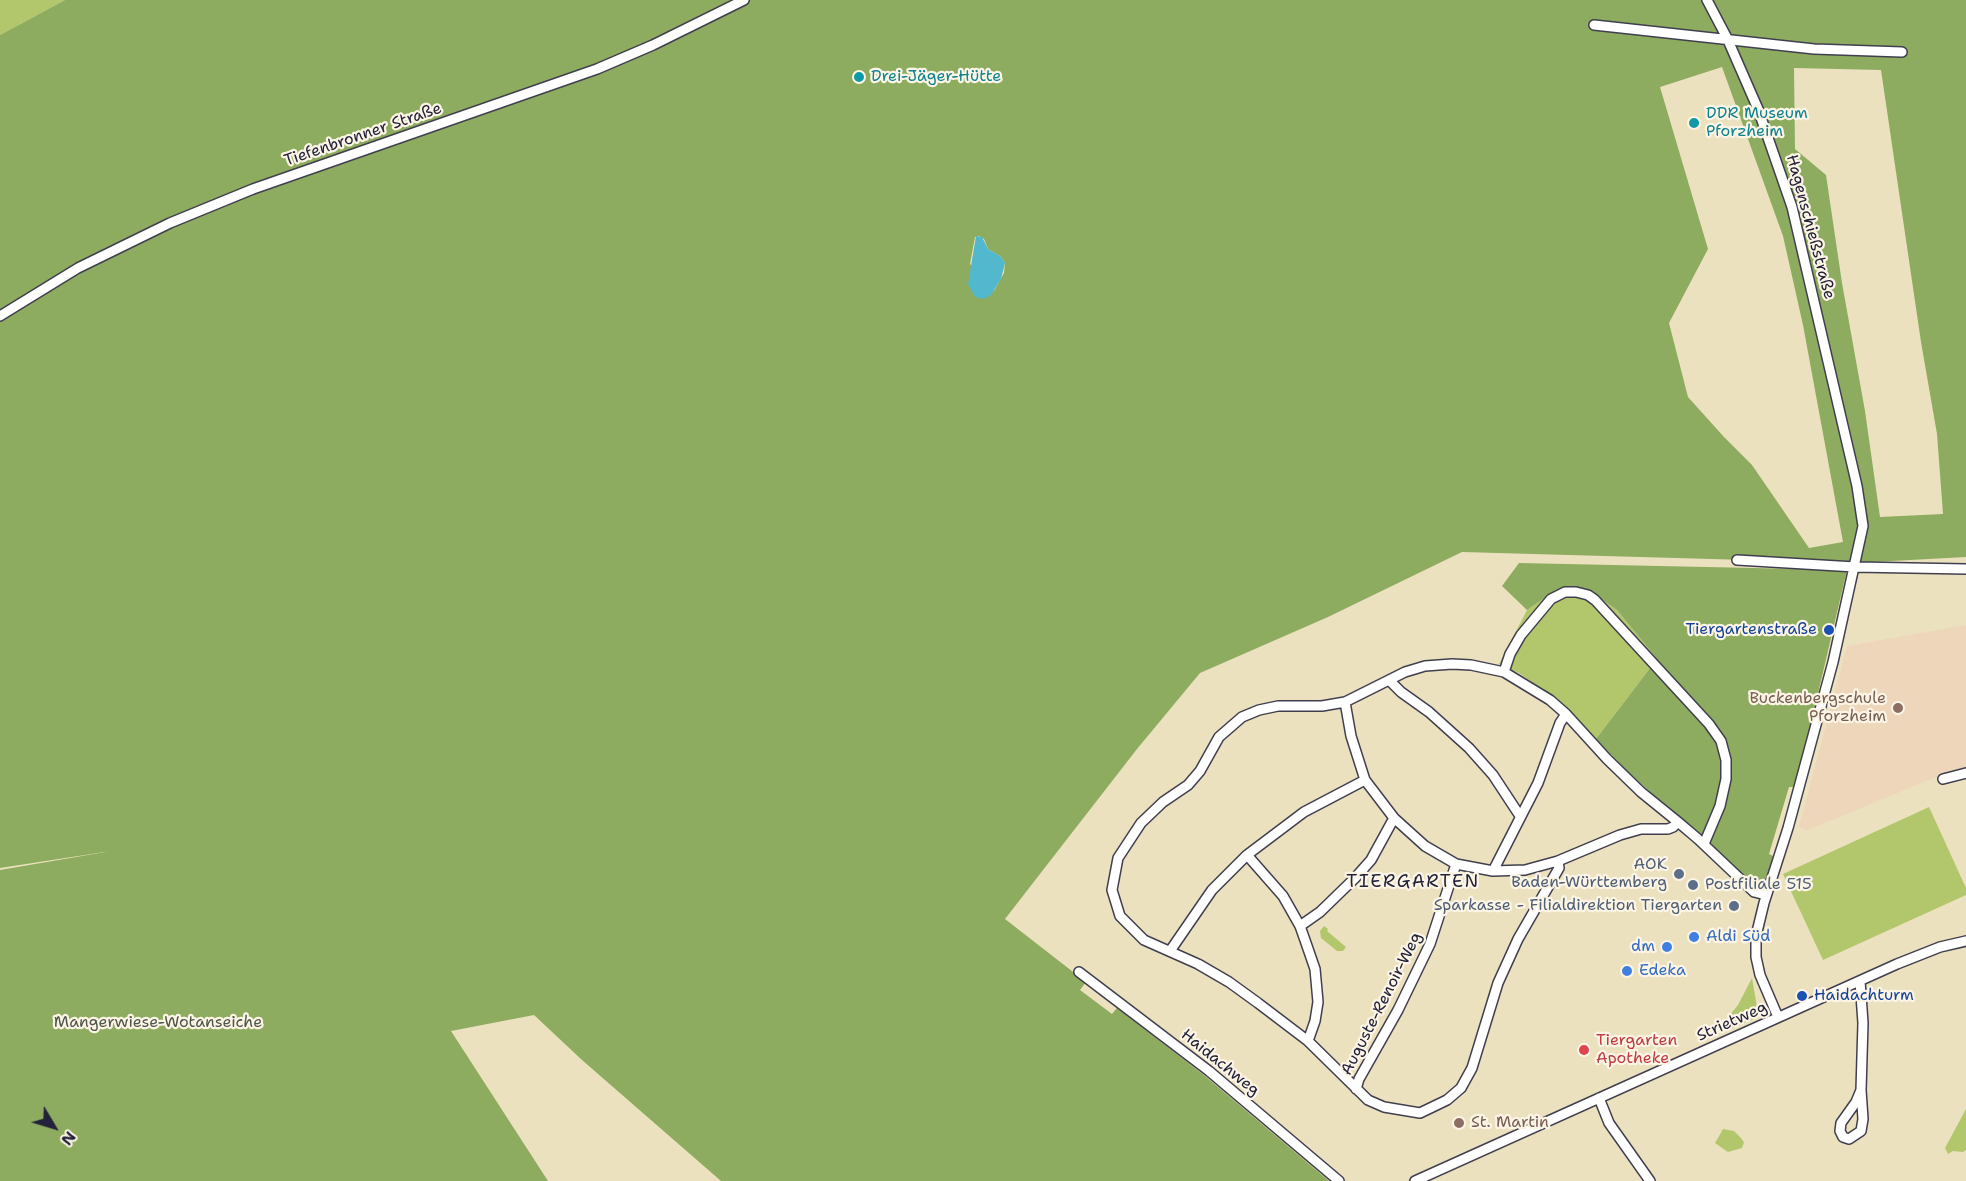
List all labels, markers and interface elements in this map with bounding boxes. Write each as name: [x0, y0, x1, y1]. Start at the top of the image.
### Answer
place label: Drei-Jäger-Hütte: [871, 67, 1001, 87]
marker: Drei-Jäger-Hütte: [852, 70, 866, 84]
street label: Tiefenbronner Straße: [282, 99, 444, 171]
place label: DDR Museum Pforzheim: [1706, 104, 1808, 142]
marker: DDR Museum Pforzheim: [1687, 116, 1701, 130]
street label: Hagenschießstraße: [1781, 153, 1839, 301]
place label: Tiergartenstraße: [1685, 620, 1817, 640]
marker: Tiergartenstraße: [1822, 623, 1836, 637]
place label: Buckenbergschule Pforzheim: [1749, 689, 1886, 727]
marker: Buckenbergschule Pforzheim: [1891, 701, 1905, 715]
place label: AOK Baden-Württemberg: [1511, 855, 1667, 893]
marker: AOK Baden-Württemberg: [1672, 867, 1686, 881]
district label: TIERGARTEN: [1346, 871, 1480, 893]
place label: Postfiliale 515: [1705, 875, 1812, 895]
marker: Postfiliale 515: [1686, 878, 1700, 892]
place label: Sparkasse - Filialdirektion Tiergarten: [1434, 896, 1722, 916]
marker: Sparkasse - Filialdirektion Tiergarten: [1727, 899, 1741, 913]
place label: Aldi Süd: [1706, 927, 1770, 947]
street label: Auguste-Renoir-Weg: [1338, 929, 1426, 1079]
marker: Aldi Süd: [1687, 930, 1701, 944]
place label: dm: [1631, 937, 1655, 957]
marker: dm: [1660, 940, 1674, 954]
place label: Edeka: [1639, 961, 1686, 981]
marker: Edeka: [1620, 964, 1634, 978]
place label: Haidachturm: [1814, 986, 1914, 1006]
marker: Haidachturm: [1795, 989, 1809, 1003]
street label: Strietweg: [1694, 998, 1770, 1046]
park label: Mangerwiese-Wotanseiche: [54, 1013, 262, 1033]
street label: Haidachweg: [1177, 1025, 1263, 1101]
place label: Tiergarten Apotheke: [1596, 1031, 1677, 1069]
marker: Tiergarten Apotheke: [1577, 1043, 1591, 1057]
north arrow: [24, 1097, 84, 1157]
place label: St. Martin: [1471, 1113, 1549, 1133]
marker: St. Martin: [1452, 1116, 1466, 1130]
text: N: [56, 1127, 81, 1150]

